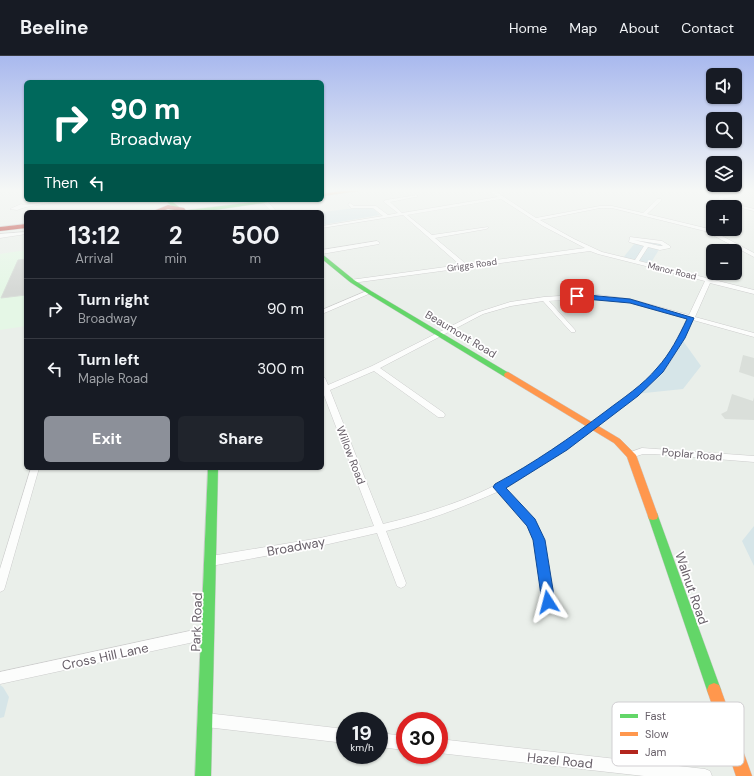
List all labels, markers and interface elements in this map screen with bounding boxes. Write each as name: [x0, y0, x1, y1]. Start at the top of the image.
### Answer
text: Beeline: [20, 15, 88, 40]
text: Home: [509, 19, 547, 37]
text: Map: [569, 19, 597, 37]
text: About: [619, 19, 659, 37]
text: Contact: [681, 19, 734, 37]
map controls: [706, 68, 742, 280]
button: sound: [706, 68, 742, 104]
text: 90 m: [110, 91, 180, 128]
icon: right: [44, 96, 96, 148]
button: search: [706, 112, 742, 148]
text: Broadway: [110, 127, 192, 151]
button: layers: [706, 156, 742, 192]
icon: left: [86, 172, 108, 194]
text: Then: [44, 173, 78, 193]
button: +: [706, 200, 742, 236]
text: 13:12: [68, 220, 120, 251]
text: 2: [169, 220, 183, 251]
text: 500: [231, 220, 280, 251]
button: −: [706, 244, 742, 280]
text: Arrival: [75, 250, 113, 267]
text: min: [164, 250, 187, 267]
text: m: [250, 250, 261, 267]
street label: Griggs Road: [446, 256, 498, 274]
street label: Manor Road: [646, 259, 698, 283]
pin: [560, 279, 594, 313]
icon: arrive: [566, 285, 588, 307]
text: Turn right: [78, 290, 149, 310]
icon: right: [44, 298, 66, 320]
text: 90 m: [267, 299, 304, 319]
street label: Beaumont Road: [423, 307, 499, 361]
text: Broadway: [78, 310, 137, 327]
text: Turn left: [78, 350, 139, 370]
icon: left: [44, 358, 66, 380]
text: 300 m: [257, 359, 304, 379]
text: Maple Road: [78, 370, 148, 387]
button: Exit: [44, 416, 170, 462]
button: Share: [178, 416, 304, 462]
street label: Willow Road: [333, 424, 369, 486]
street label: Poplar Road: [661, 444, 723, 464]
street label: Broadway: [265, 533, 327, 560]
street label: Walnut Road: [671, 550, 712, 627]
position arrow: [527, 581, 569, 623]
street label: Park Road: [187, 592, 206, 652]
street label: Cross Hill Lane: [60, 639, 150, 674]
legend: [612, 702, 744, 766]
text: Fast: [645, 709, 666, 723]
speed limit sign: 30: [396, 712, 448, 764]
text: 19: [352, 720, 372, 746]
text: Slow: [645, 727, 669, 741]
text: km/h: [350, 741, 374, 754]
text: Jam: [645, 745, 666, 759]
street label: Hazel Road: [526, 749, 594, 772]

